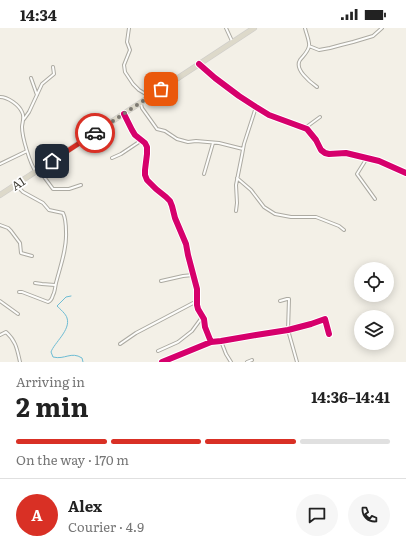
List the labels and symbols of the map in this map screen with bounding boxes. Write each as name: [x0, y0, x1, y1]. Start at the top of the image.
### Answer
pin: [144, 72, 178, 106]
courier: [75, 113, 115, 153]
pin: [35, 144, 69, 178]
street label: A1: [7, 172, 29, 194]

